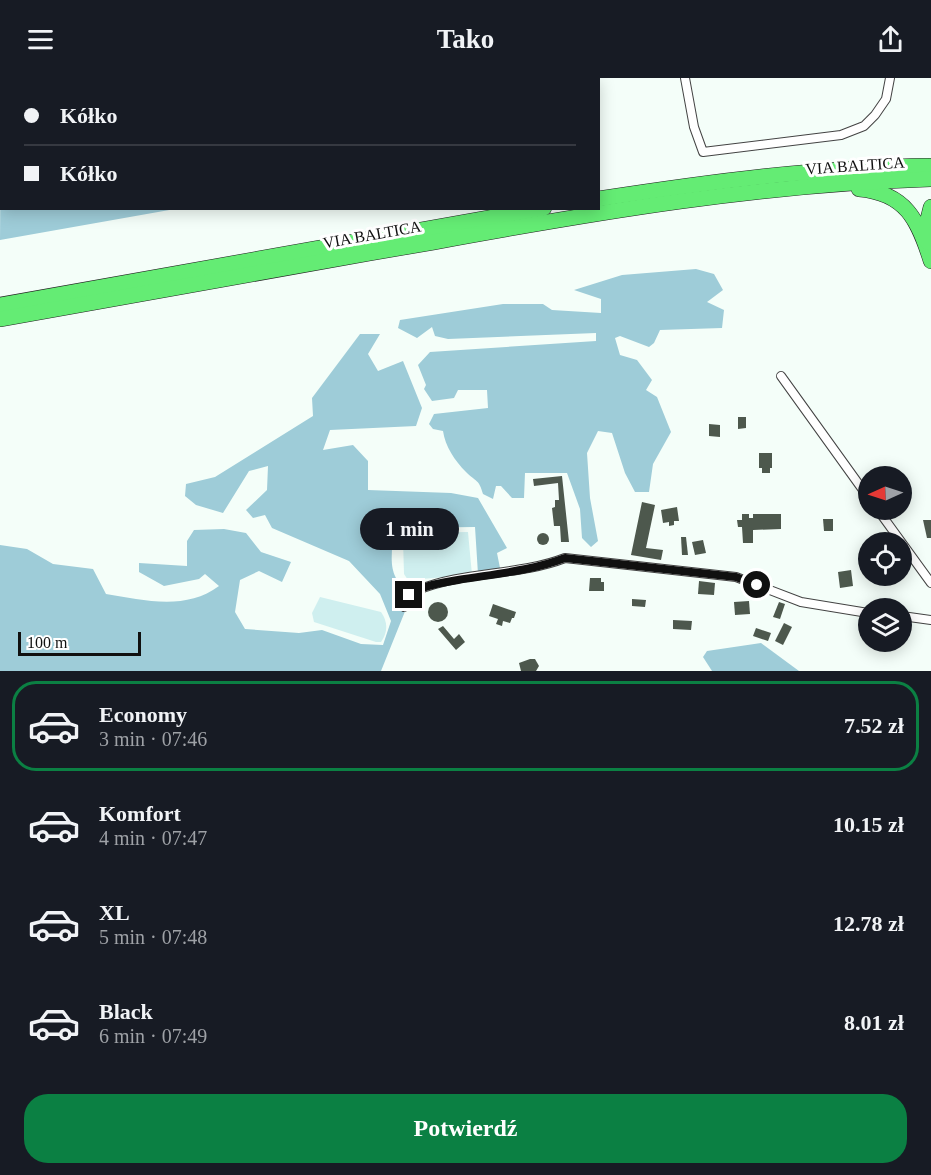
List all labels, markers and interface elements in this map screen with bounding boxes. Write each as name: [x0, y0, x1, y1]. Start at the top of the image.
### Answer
icon: menu: [24, 23, 57, 56]
icon: share: [874, 23, 907, 56]
text: Tako: [437, 24, 494, 54]
text: Kółko: [60, 103, 117, 128]
street label: VIA BALTICA: [805, 154, 906, 177]
text: Kółko: [60, 161, 117, 186]
street label: VIA BALTICA: [322, 217, 423, 251]
north arrow: [858, 466, 912, 520]
map controls: [858, 466, 912, 652]
callout: 1 min: [360, 508, 458, 550]
text: 1 min: [385, 518, 434, 540]
button: locate: [858, 532, 912, 586]
route start: [743, 571, 770, 598]
route end: [395, 581, 422, 608]
button: layers: [858, 598, 912, 652]
scale bar: [18, 629, 141, 656]
text: 100 m: [27, 634, 67, 651]
icon: car: [27, 699, 81, 753]
text: Economy: [99, 702, 187, 727]
text: 7.52 zł: [844, 713, 904, 738]
text: 3 min · 07:46: [99, 728, 207, 750]
icon: car: [27, 798, 81, 852]
text: Komfort: [99, 801, 181, 826]
text: 10.15 zł: [833, 812, 904, 837]
text: 4 min · 07:47: [99, 827, 207, 849]
icon: car: [27, 897, 81, 951]
text: XL: [99, 900, 130, 925]
text: 12.78 zł: [833, 911, 904, 936]
text: 5 min · 07:48: [99, 926, 207, 948]
icon: car: [27, 996, 81, 1050]
text: Black: [99, 999, 153, 1024]
text: 8.01 zł: [844, 1010, 904, 1035]
text: 6 min · 07:49: [99, 1025, 207, 1047]
button: Potwierdź: [24, 1094, 907, 1163]

